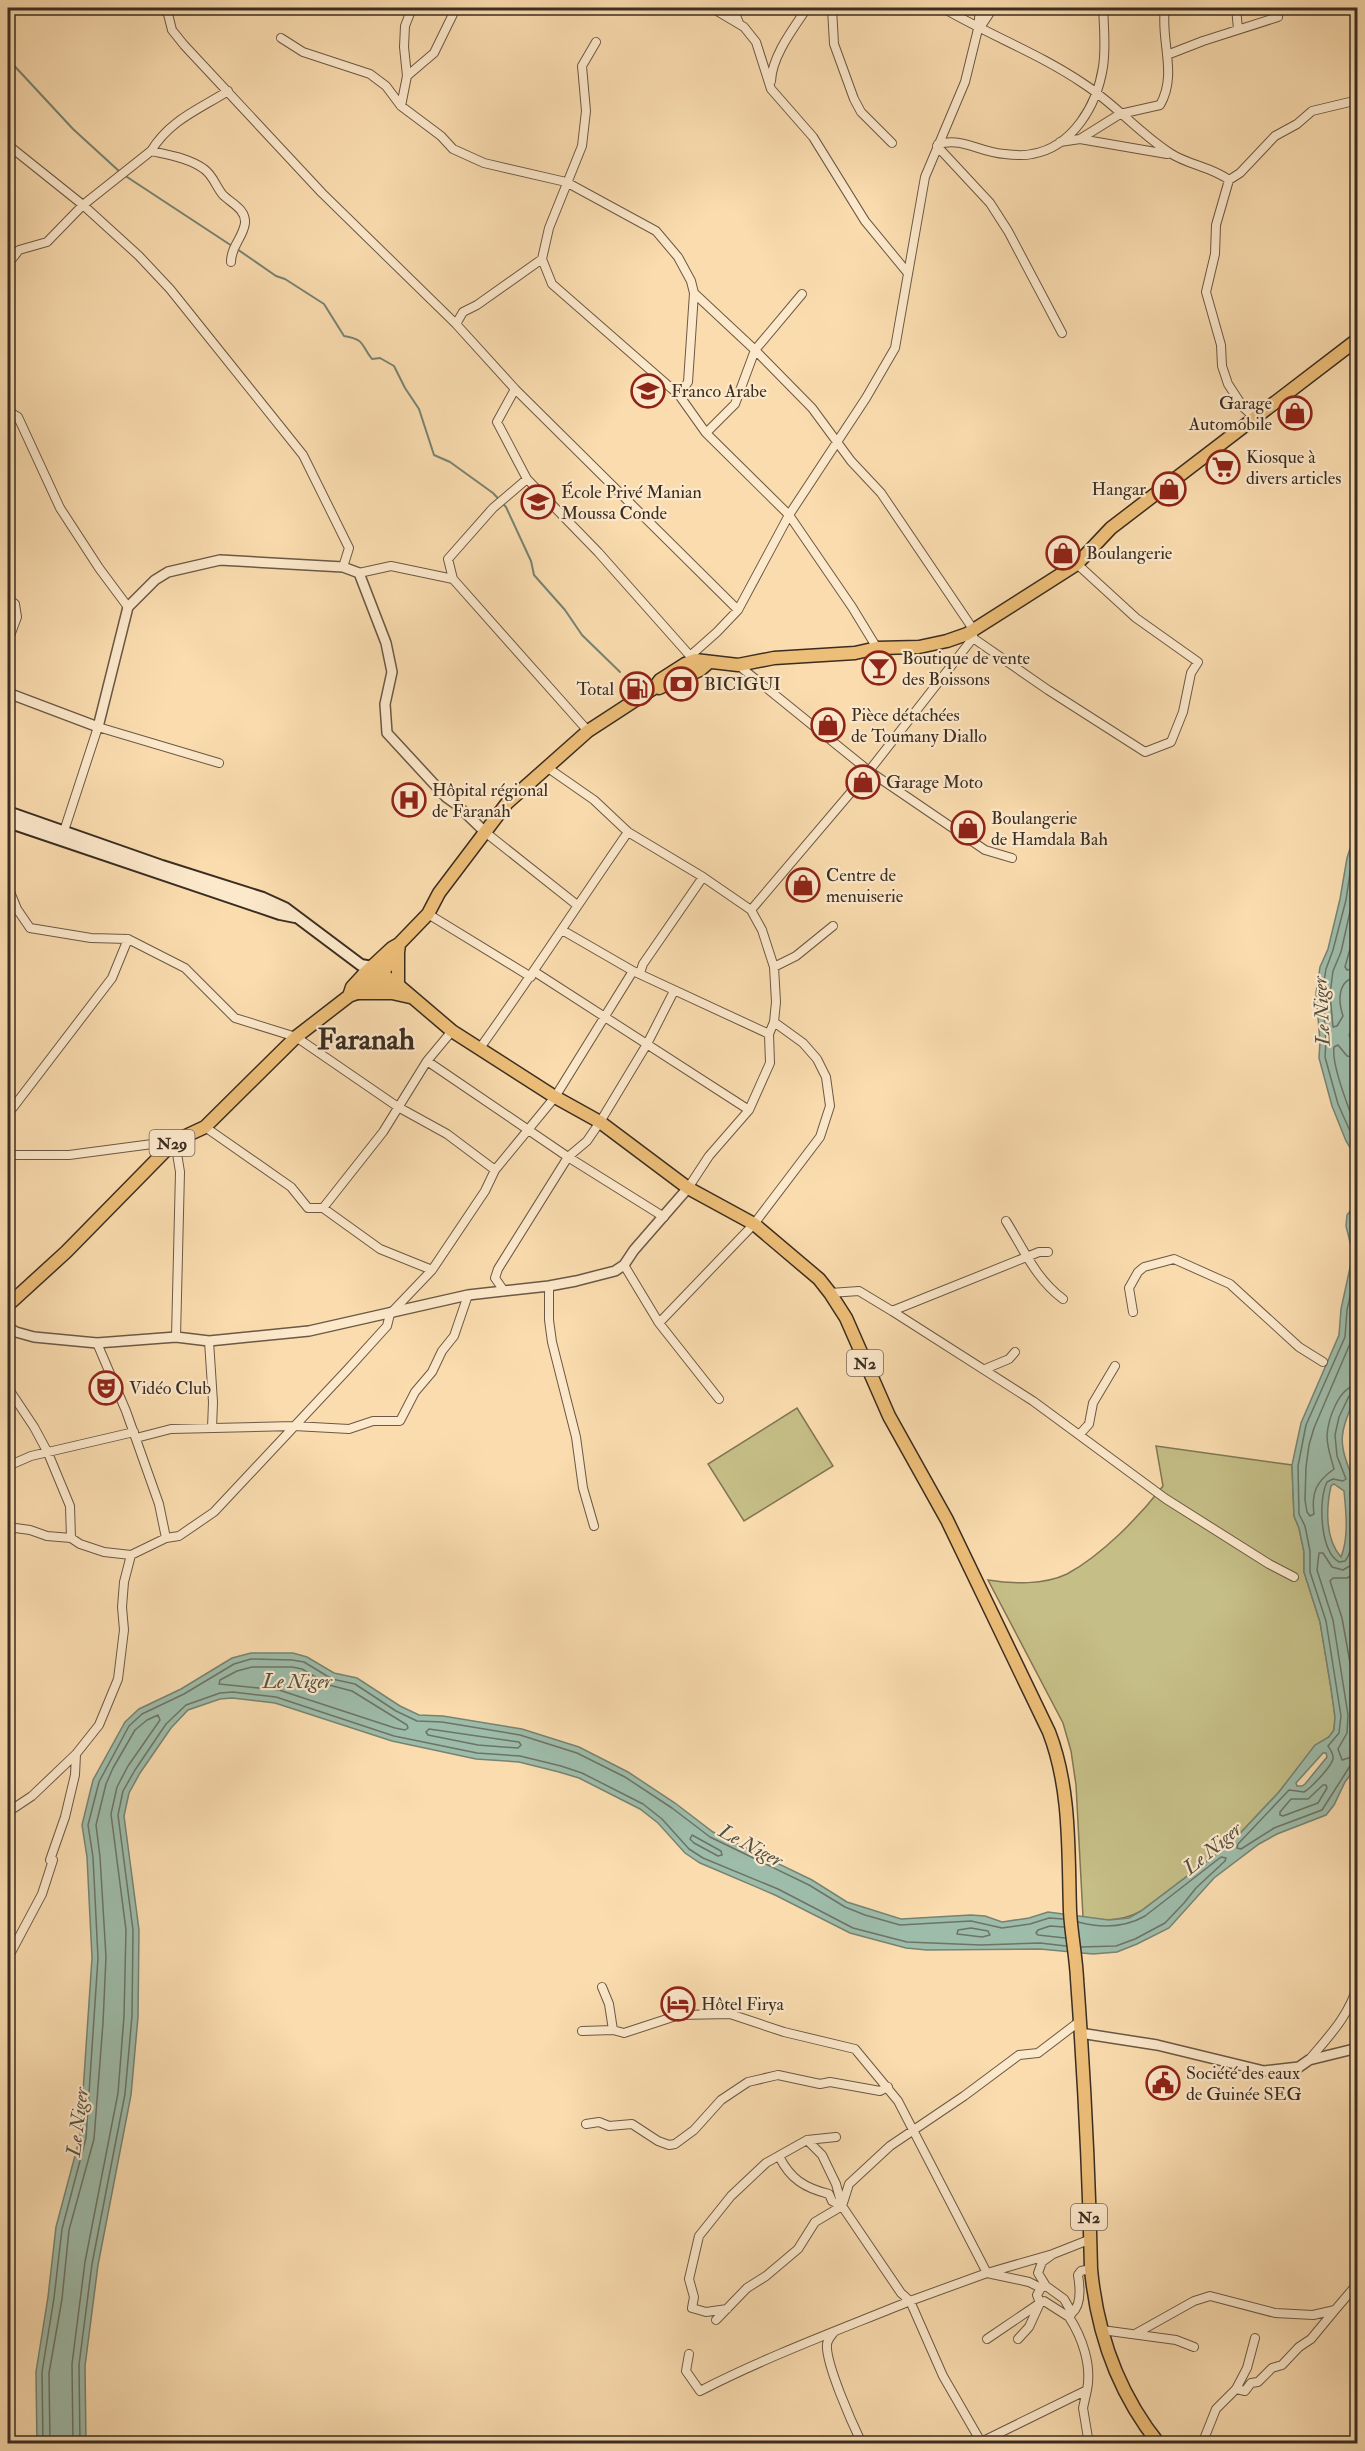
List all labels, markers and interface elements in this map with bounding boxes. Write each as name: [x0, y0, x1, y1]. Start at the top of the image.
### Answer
school or university icon: Franco Arabe: [630, 373, 666, 409]
place label: Franco Arabe: [671, 380, 767, 403]
place label: Garage Automobile: [1188, 392, 1272, 436]
shop icon: Garage Automobile: [1277, 395, 1313, 431]
place label: Kiosque à divers articles: [1246, 446, 1342, 490]
supermarket icon: Kiosque à divers articles: [1205, 449, 1241, 485]
shop icon: Hangar: [1151, 471, 1187, 507]
place label: Hangar: [1092, 478, 1146, 501]
place label: École Privé Manian Moussa Conde: [561, 481, 702, 525]
school or university icon: École Privé Manian Moussa Conde: [520, 484, 556, 520]
shop icon: Boulangerie: [1045, 535, 1081, 571]
place label: Boulangerie: [1086, 542, 1173, 565]
place label: Boutique de vente des Boissons: [902, 647, 1031, 691]
bar icon: Boutique de vente des Boissons: [861, 650, 897, 686]
bank icon: BICIGUI: [663, 666, 699, 702]
fuel station icon: Total: [619, 671, 655, 707]
place label: BICIGUI: [704, 673, 781, 696]
place label: Total: [576, 678, 614, 701]
place label: Pièce détachées de Toumany Diallo: [851, 704, 987, 748]
shop icon: Pièce détachées de Toumany Diallo: [810, 707, 846, 743]
shop icon: Garage Moto: [845, 764, 881, 800]
place label: Garage Moto: [886, 771, 983, 794]
place label: Hôpital régional de Faranah: [432, 779, 549, 823]
hospital icon: Hôpital régional de Faranah: [391, 782, 427, 818]
place label: Boulangerie de Hamdala Bah: [991, 807, 1108, 851]
shop icon: Boulangerie de Hamdala Bah: [950, 810, 986, 846]
place label: Centre de menuiserie: [826, 864, 904, 908]
shop icon: Centre de menuiserie: [785, 867, 821, 903]
water label: Le Niger: [1307, 974, 1336, 1047]
district label: Faranah: [317, 1021, 415, 1058]
road number: N29: [150, 1130, 195, 1156]
road number: N2: [847, 1350, 883, 1376]
theatre icon: Vidéo Club: [88, 1370, 124, 1406]
place label: Vidéo Club: [129, 1377, 211, 1400]
water label: Le Niger: [261, 1669, 333, 1694]
water label: Le Niger: [1177, 1816, 1248, 1881]
water label: Le Niger: [713, 1818, 789, 1873]
hotel icon: Hôtel Firya: [660, 1986, 696, 2022]
place label: Hôtel Firya: [701, 1993, 784, 2016]
place label: Société des eaux de Guinée SEG: [1186, 2062, 1302, 2106]
public building icon: Société des eaux de Guinée SEG: [1145, 2065, 1181, 2101]
water label: Le Niger: [61, 2085, 94, 2159]
road number: N2: [1071, 2204, 1107, 2230]

